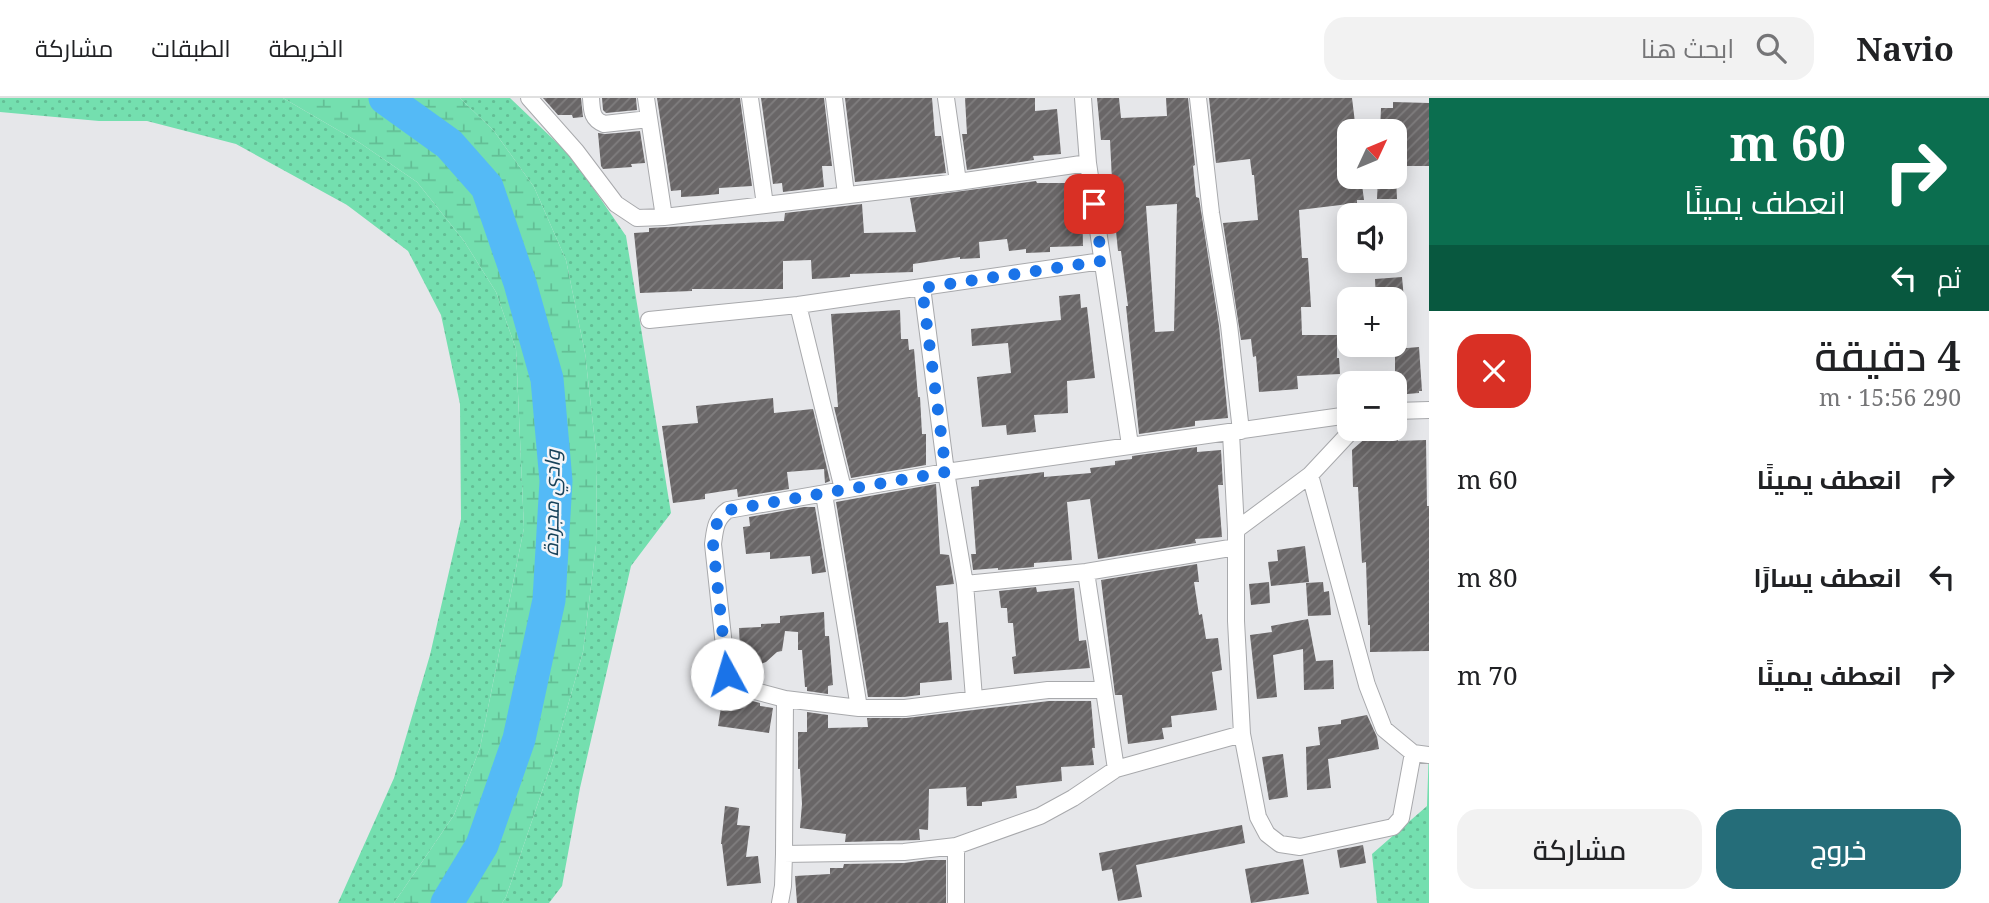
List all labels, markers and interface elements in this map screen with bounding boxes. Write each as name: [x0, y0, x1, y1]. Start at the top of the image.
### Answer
search box: [1324, 17, 1814, 80]
text: Navio: [1856, 26, 1954, 71]
icon: search: [1752, 29, 1790, 67]
text: ابحث هنا: [1641, 30, 1734, 66]
text: مشاركة: [35, 31, 113, 64]
text: الطبقات: [151, 31, 231, 64]
text: الخريطة: [269, 31, 344, 64]
text: 60 m: [1730, 109, 1846, 175]
north arrow: [1337, 119, 1407, 189]
map controls: [1337, 119, 1407, 441]
icon: right: [1870, 126, 1961, 217]
pin: [1064, 174, 1124, 234]
text: انعطف يمينًا: [1684, 180, 1846, 223]
icon: arrive: [1075, 185, 1113, 223]
button: sound: [1337, 203, 1407, 273]
icon: left: [1885, 259, 1923, 297]
text: ثم: [1937, 260, 1961, 296]
button: +: [1337, 287, 1407, 357]
text: 4 دقيقة: [1815, 326, 1961, 383]
button: close: [1457, 334, 1531, 408]
button: −: [1337, 371, 1407, 441]
text: 290 m · 15:56: [1819, 381, 1961, 413]
water label: وادي مجردة: [536, 448, 570, 556]
icon: right: [1923, 460, 1961, 498]
text: 60 m: [1457, 461, 1517, 497]
text: انعطف يمينًا: [1757, 461, 1902, 497]
icon: left: [1923, 558, 1961, 596]
text: 80 m: [1457, 559, 1517, 595]
text: انعطف يسارًا: [1753, 559, 1902, 595]
position arrow: [690, 637, 764, 711]
icon: right: [1923, 656, 1961, 694]
text: 70 m: [1457, 657, 1517, 693]
text: انعطف يمينًا: [1757, 657, 1902, 693]
button: مشاركة: [1457, 809, 1702, 889]
button: خروج: [1716, 809, 1961, 889]

